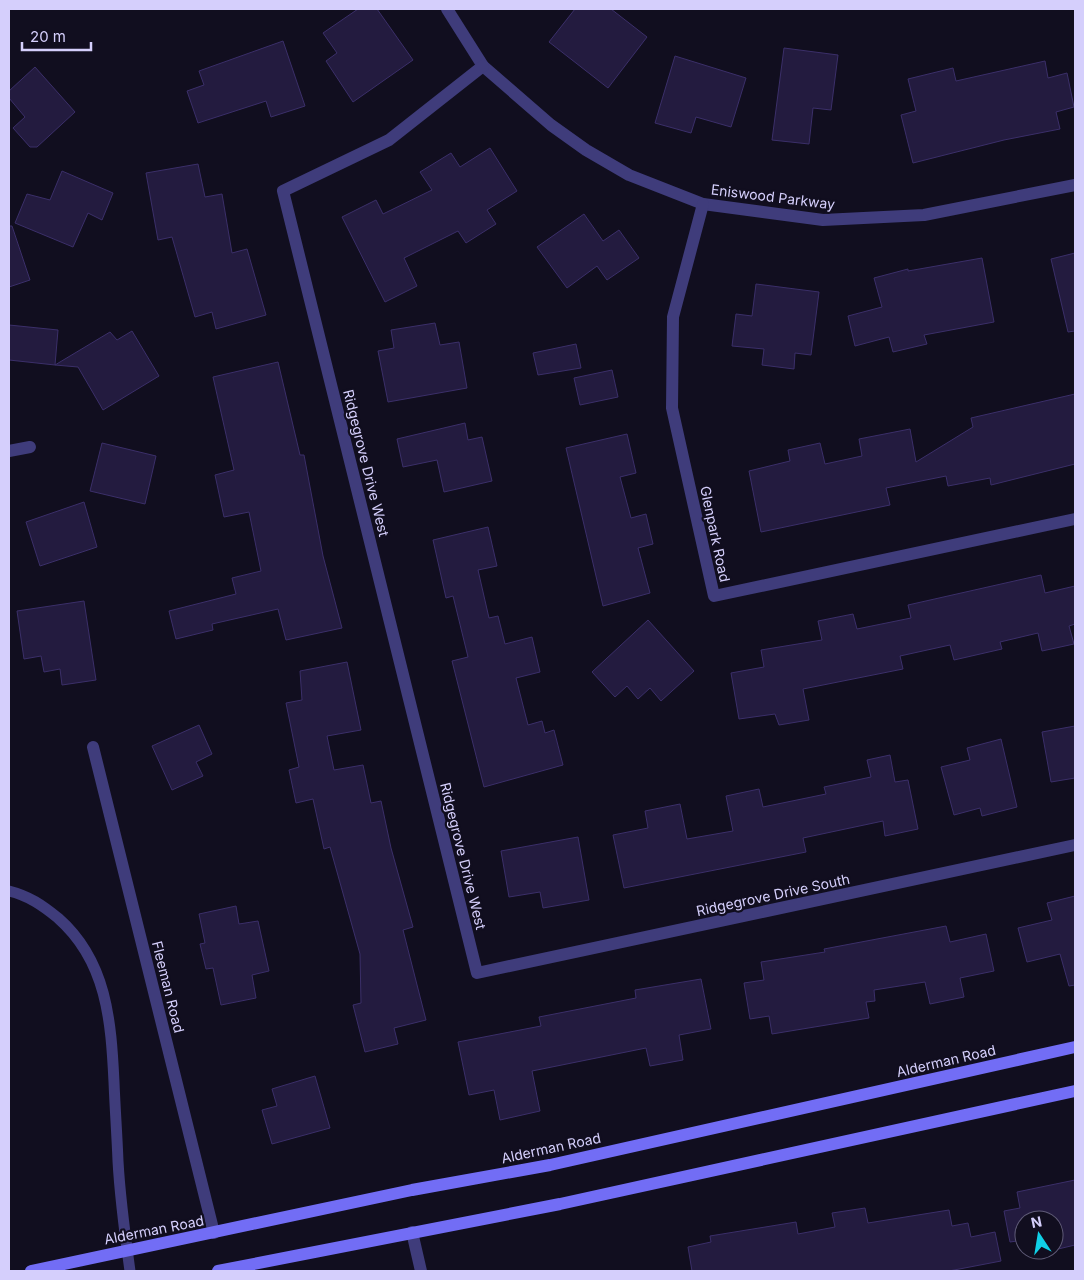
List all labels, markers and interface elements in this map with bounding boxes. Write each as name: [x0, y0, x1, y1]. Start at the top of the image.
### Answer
scale bar: [22, 20, 91, 52]
text: 20 m: [30, 27, 66, 46]
street label: Eniswood Parkway: [710, 180, 836, 213]
street label: Ridgegrove Drive West: [340, 388, 393, 539]
street label: Glenpark Road: [697, 484, 734, 583]
street label: Ridgegrove Drive West: [437, 781, 490, 932]
street label: Ridgegrove Drive South: [695, 870, 851, 919]
street label: Fleeman Road: [149, 939, 188, 1035]
street label: Alderman Road: [895, 1041, 997, 1080]
street label: Alderman Road: [500, 1129, 602, 1166]
north arrow: [1014, 1210, 1064, 1260]
street label: Alderman Road: [103, 1211, 205, 1248]
text: N: [1029, 1212, 1043, 1231]

